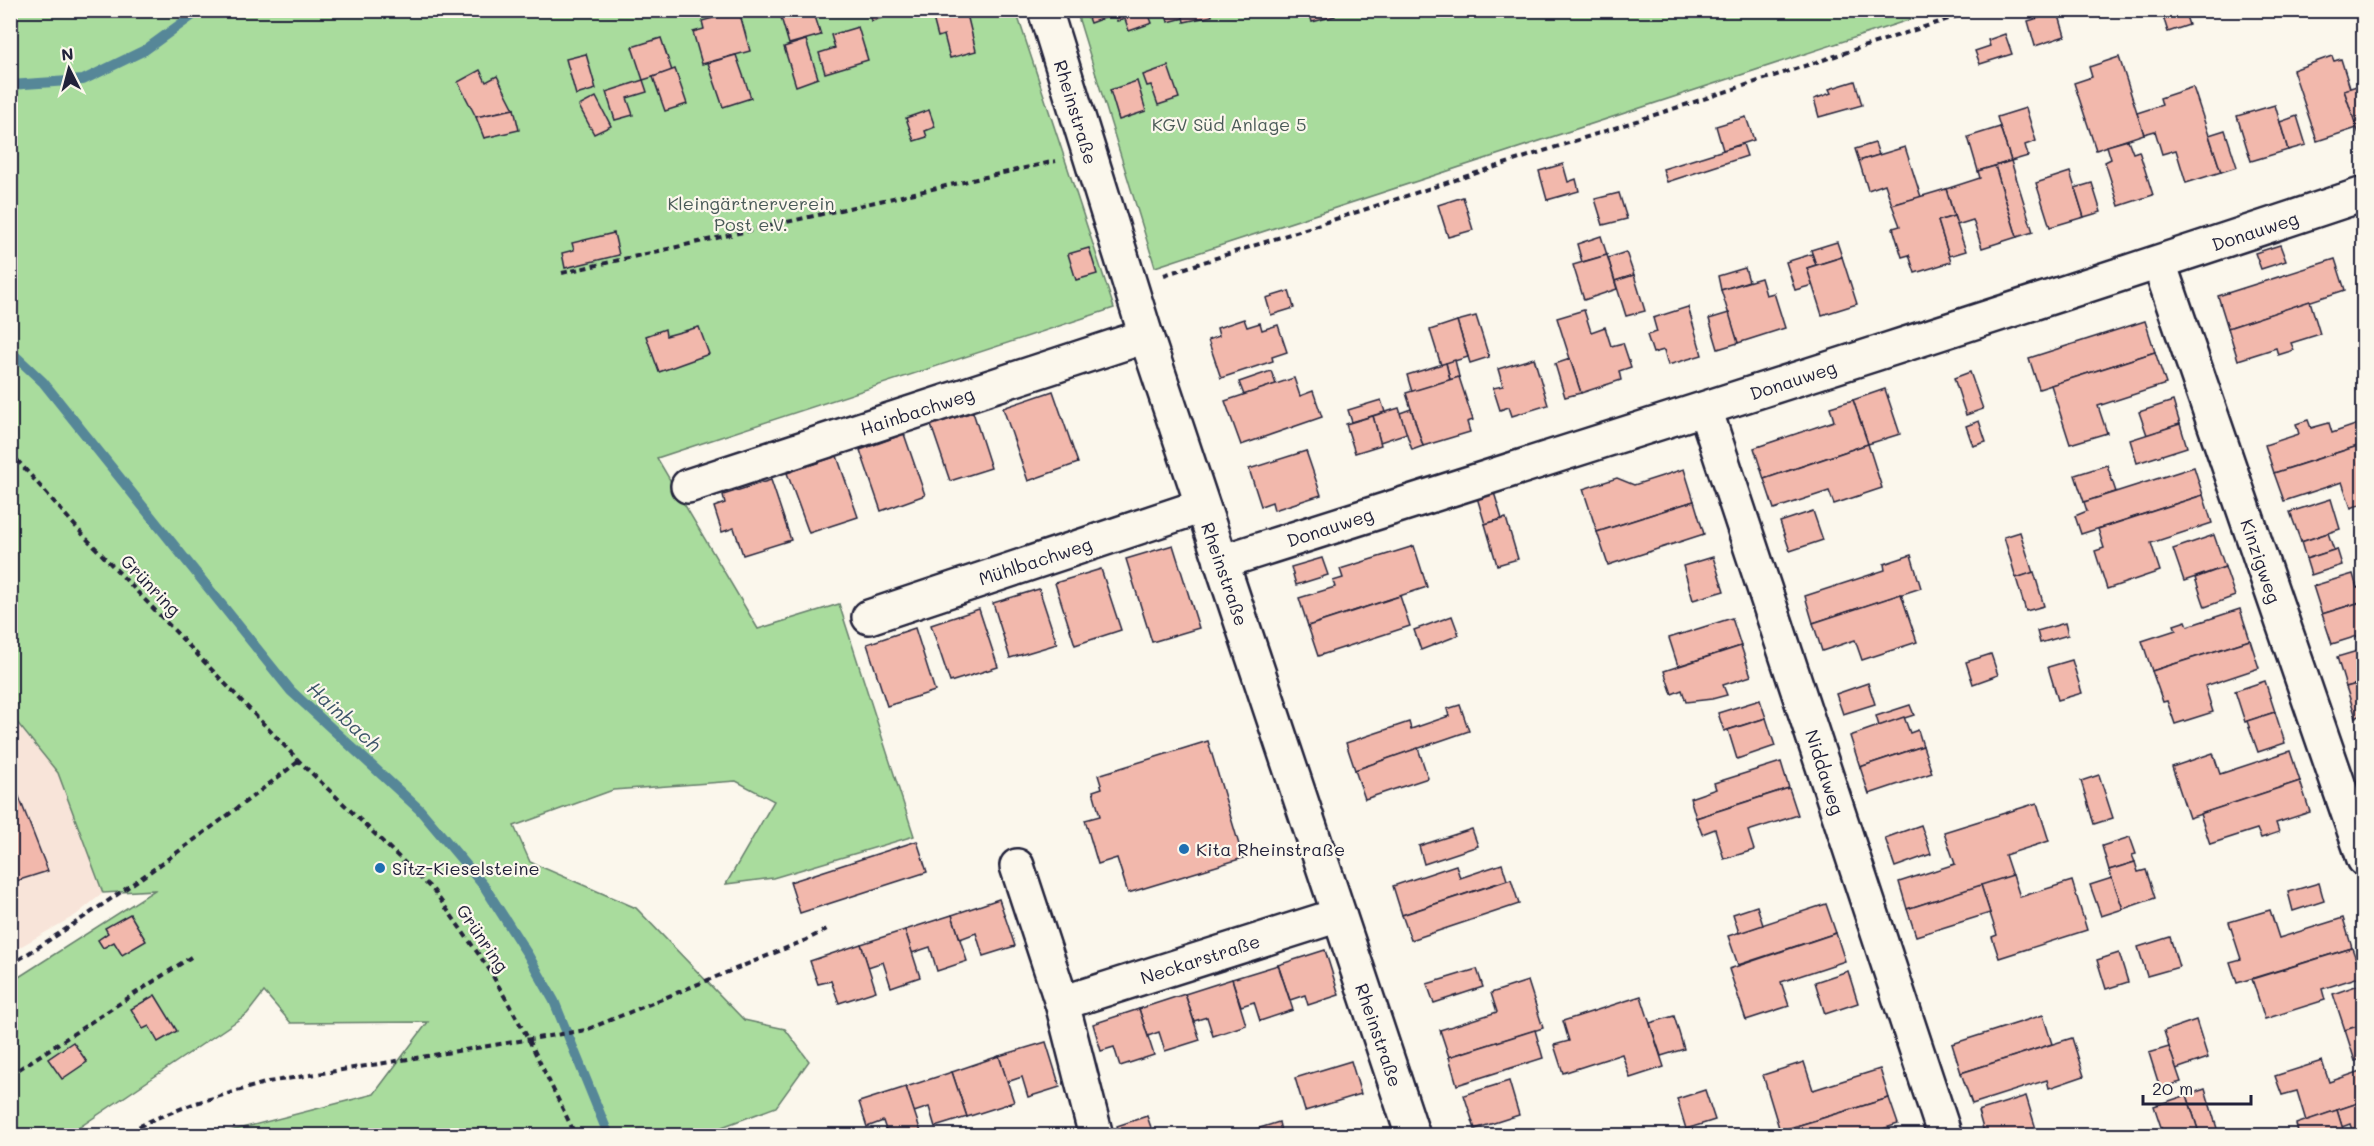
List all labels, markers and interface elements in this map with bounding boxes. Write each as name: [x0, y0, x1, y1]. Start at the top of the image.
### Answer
north arrow: [39, 39, 99, 99]
text: N: [60, 43, 75, 65]
street label: Rheinstraße: [1049, 57, 1103, 167]
park label: KGV Süd Anlage 5: [1152, 112, 1306, 136]
park label: Kleingärtnerverein Post e.V.: [667, 191, 835, 236]
street label: Donauweg: [2209, 206, 2301, 256]
street label: Donauweg: [1747, 355, 1839, 405]
street label: Hainbachweg: [857, 381, 977, 441]
street label: Donauweg: [1284, 502, 1376, 552]
street label: Kinzigweg: [2235, 516, 2287, 606]
street label: Rheinstraße: [1196, 519, 1254, 629]
street label: Mühlbachweg: [975, 531, 1095, 591]
street label: Grünring: [116, 549, 186, 621]
water label: Hainbach: [302, 675, 388, 757]
street label: Niddaweg: [1800, 726, 1850, 818]
place label: Kita Rheinstraße: [1196, 837, 1345, 861]
marker: Kita Rheinstraße: [1177, 842, 1191, 856]
place label: Sitz-Kieselsteine: [392, 856, 540, 880]
marker: Sitz-Kieselsteine: [373, 861, 387, 875]
street label: Grünring: [451, 899, 515, 977]
street label: Neckarstraße: [1137, 928, 1263, 990]
street label: Rheinstraße: [1350, 980, 1408, 1090]
scale bar: [2143, 1068, 2251, 1106]
text: 20 m: [2152, 1076, 2193, 1100]

